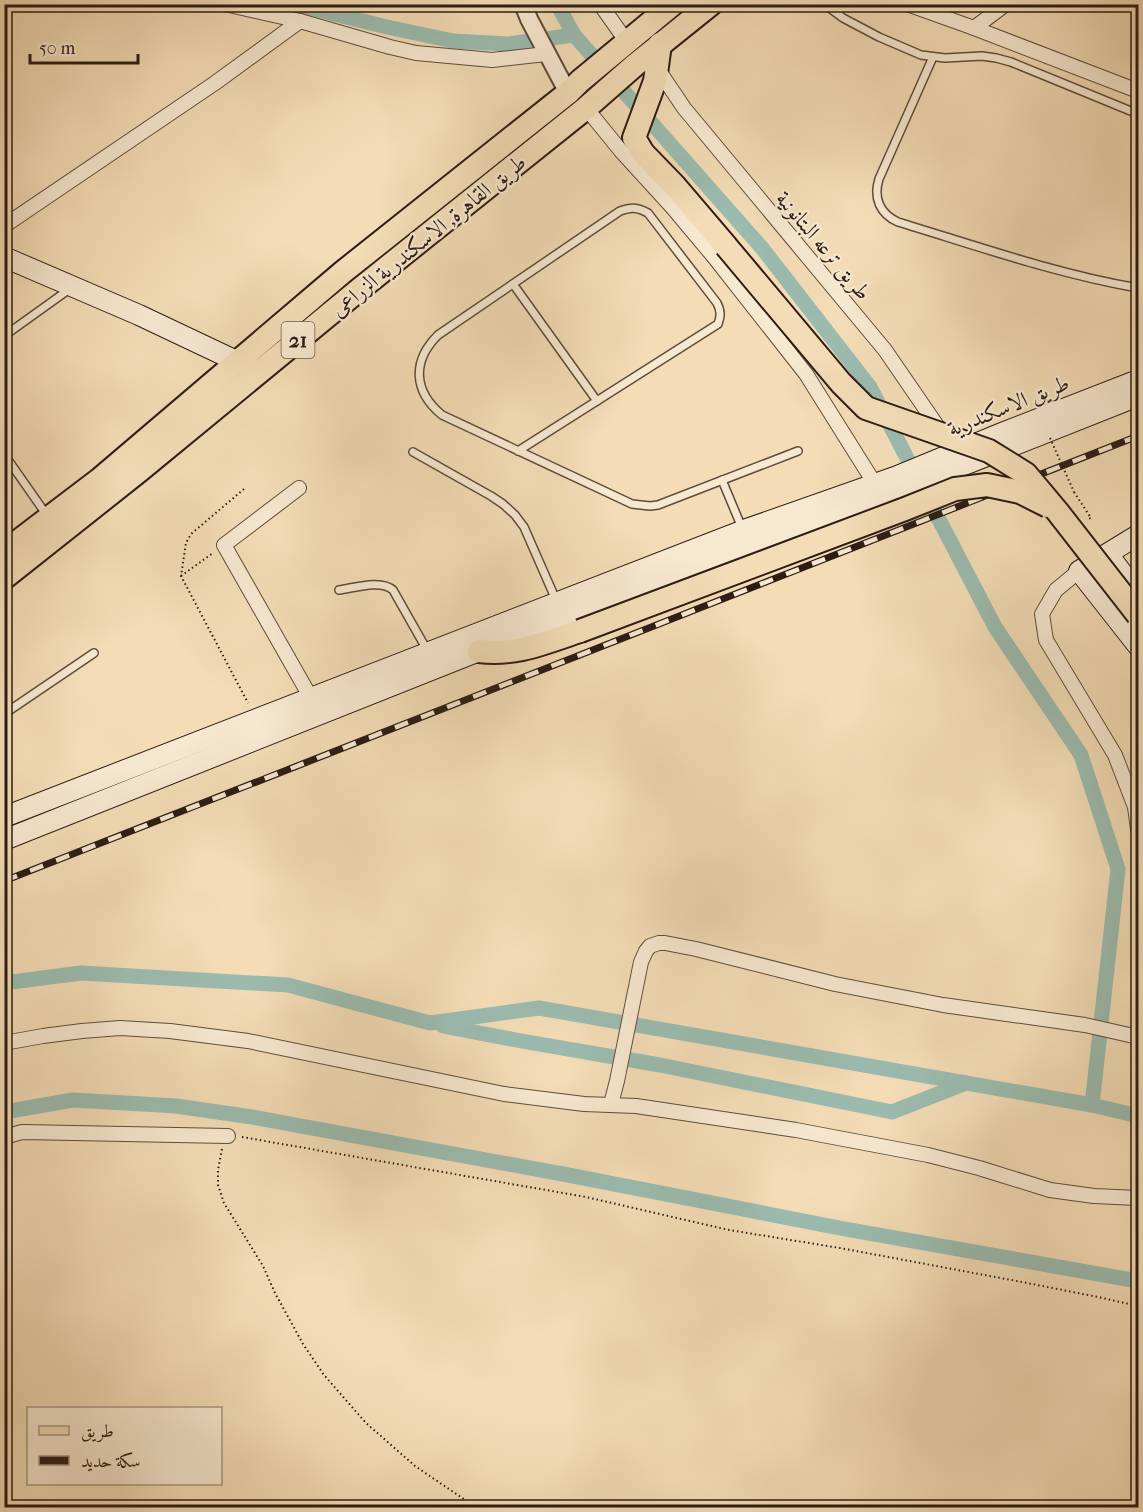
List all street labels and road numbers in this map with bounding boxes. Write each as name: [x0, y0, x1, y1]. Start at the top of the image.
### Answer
street label: طريق القاهرة, الاسكندرية الزراعى: [326, 149, 532, 323]
street label: طريق ترعه البتانونية: [769, 186, 876, 306]
road number: 21: [282, 322, 314, 358]
street label: طريق الاسكندرية: [944, 370, 1073, 443]

